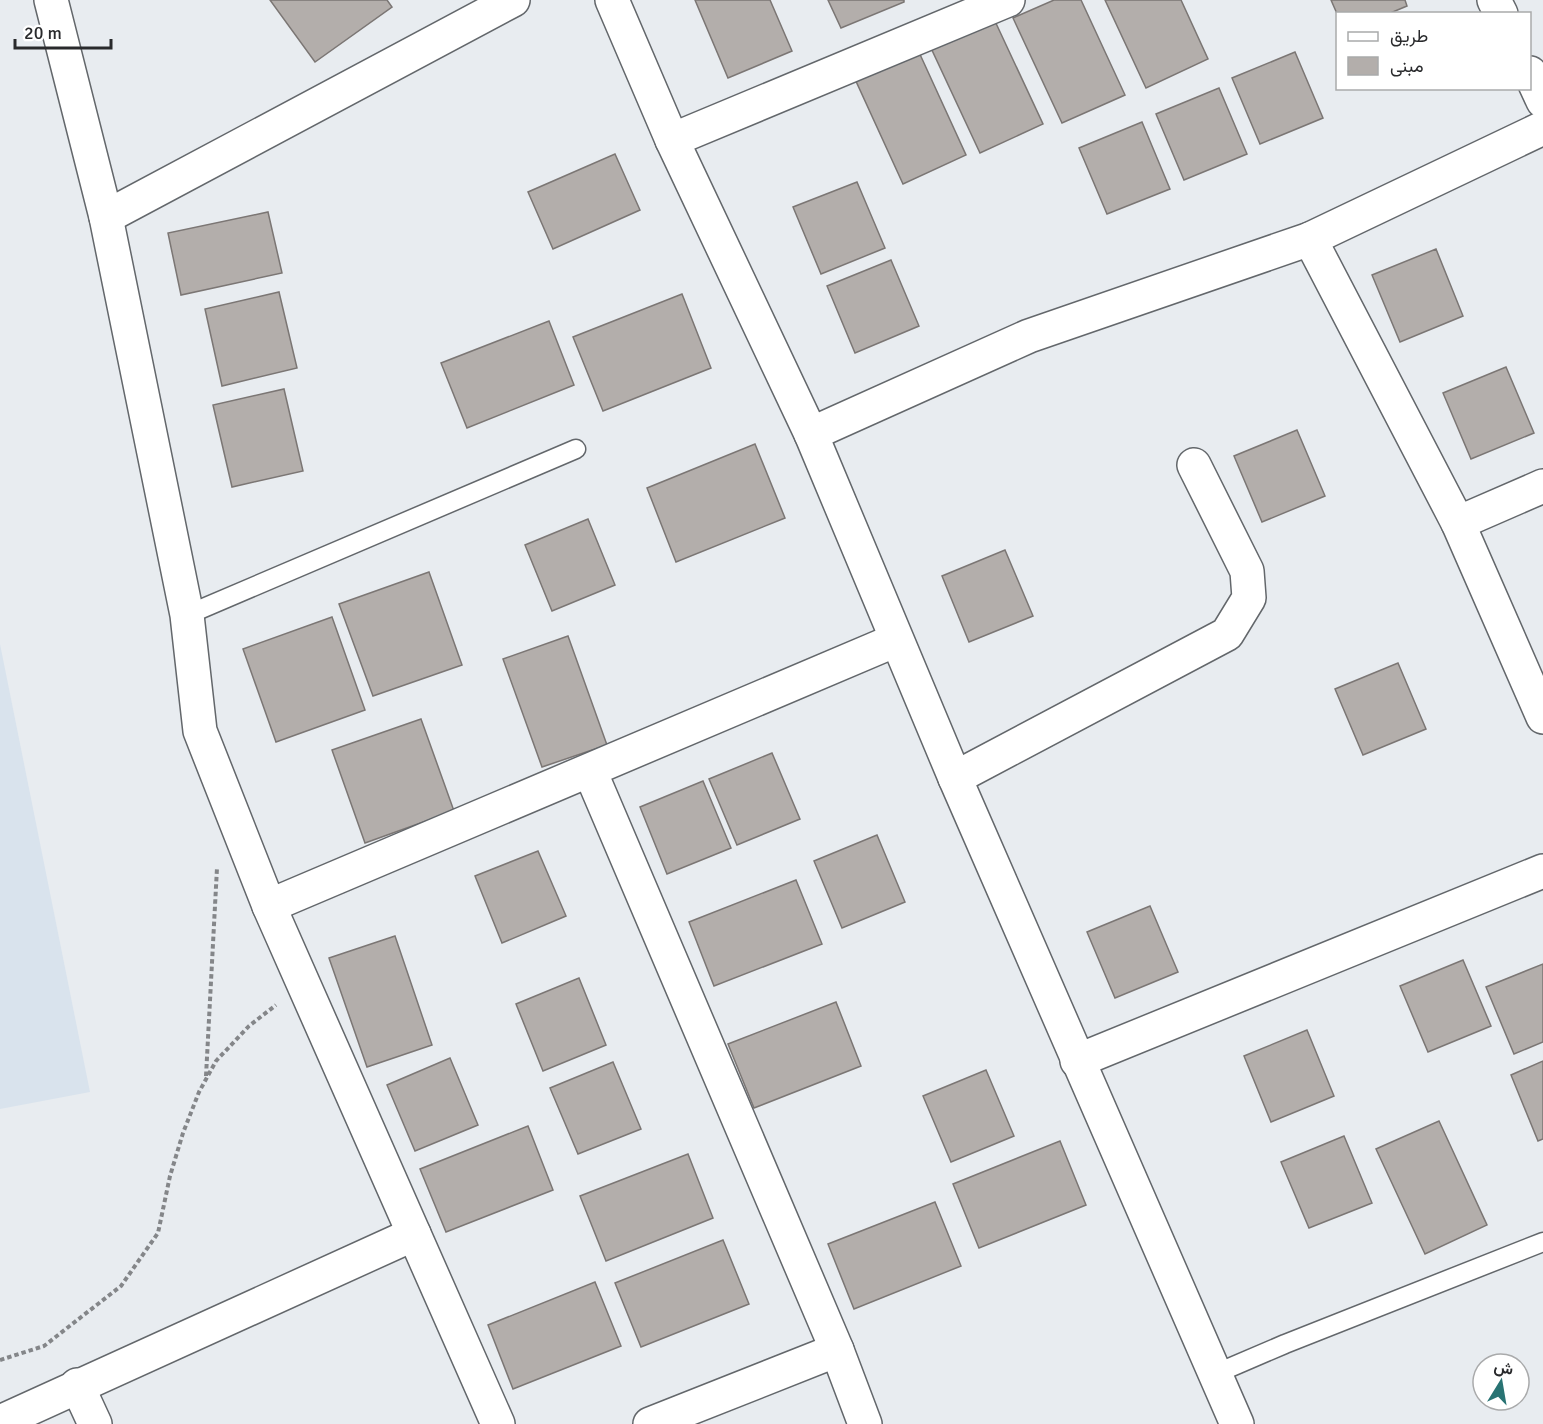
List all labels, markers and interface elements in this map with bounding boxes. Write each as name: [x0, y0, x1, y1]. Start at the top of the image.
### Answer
scale bar: [15, 12, 111, 50]
legend: [1336, 12, 1531, 90]
text: 20 m: [24, 22, 62, 44]
text: طريق: [1390, 25, 1428, 47]
text: مبنى: [1390, 55, 1424, 77]
north arrow: [1471, 1352, 1531, 1412]
text: ش: [1492, 1357, 1515, 1380]

